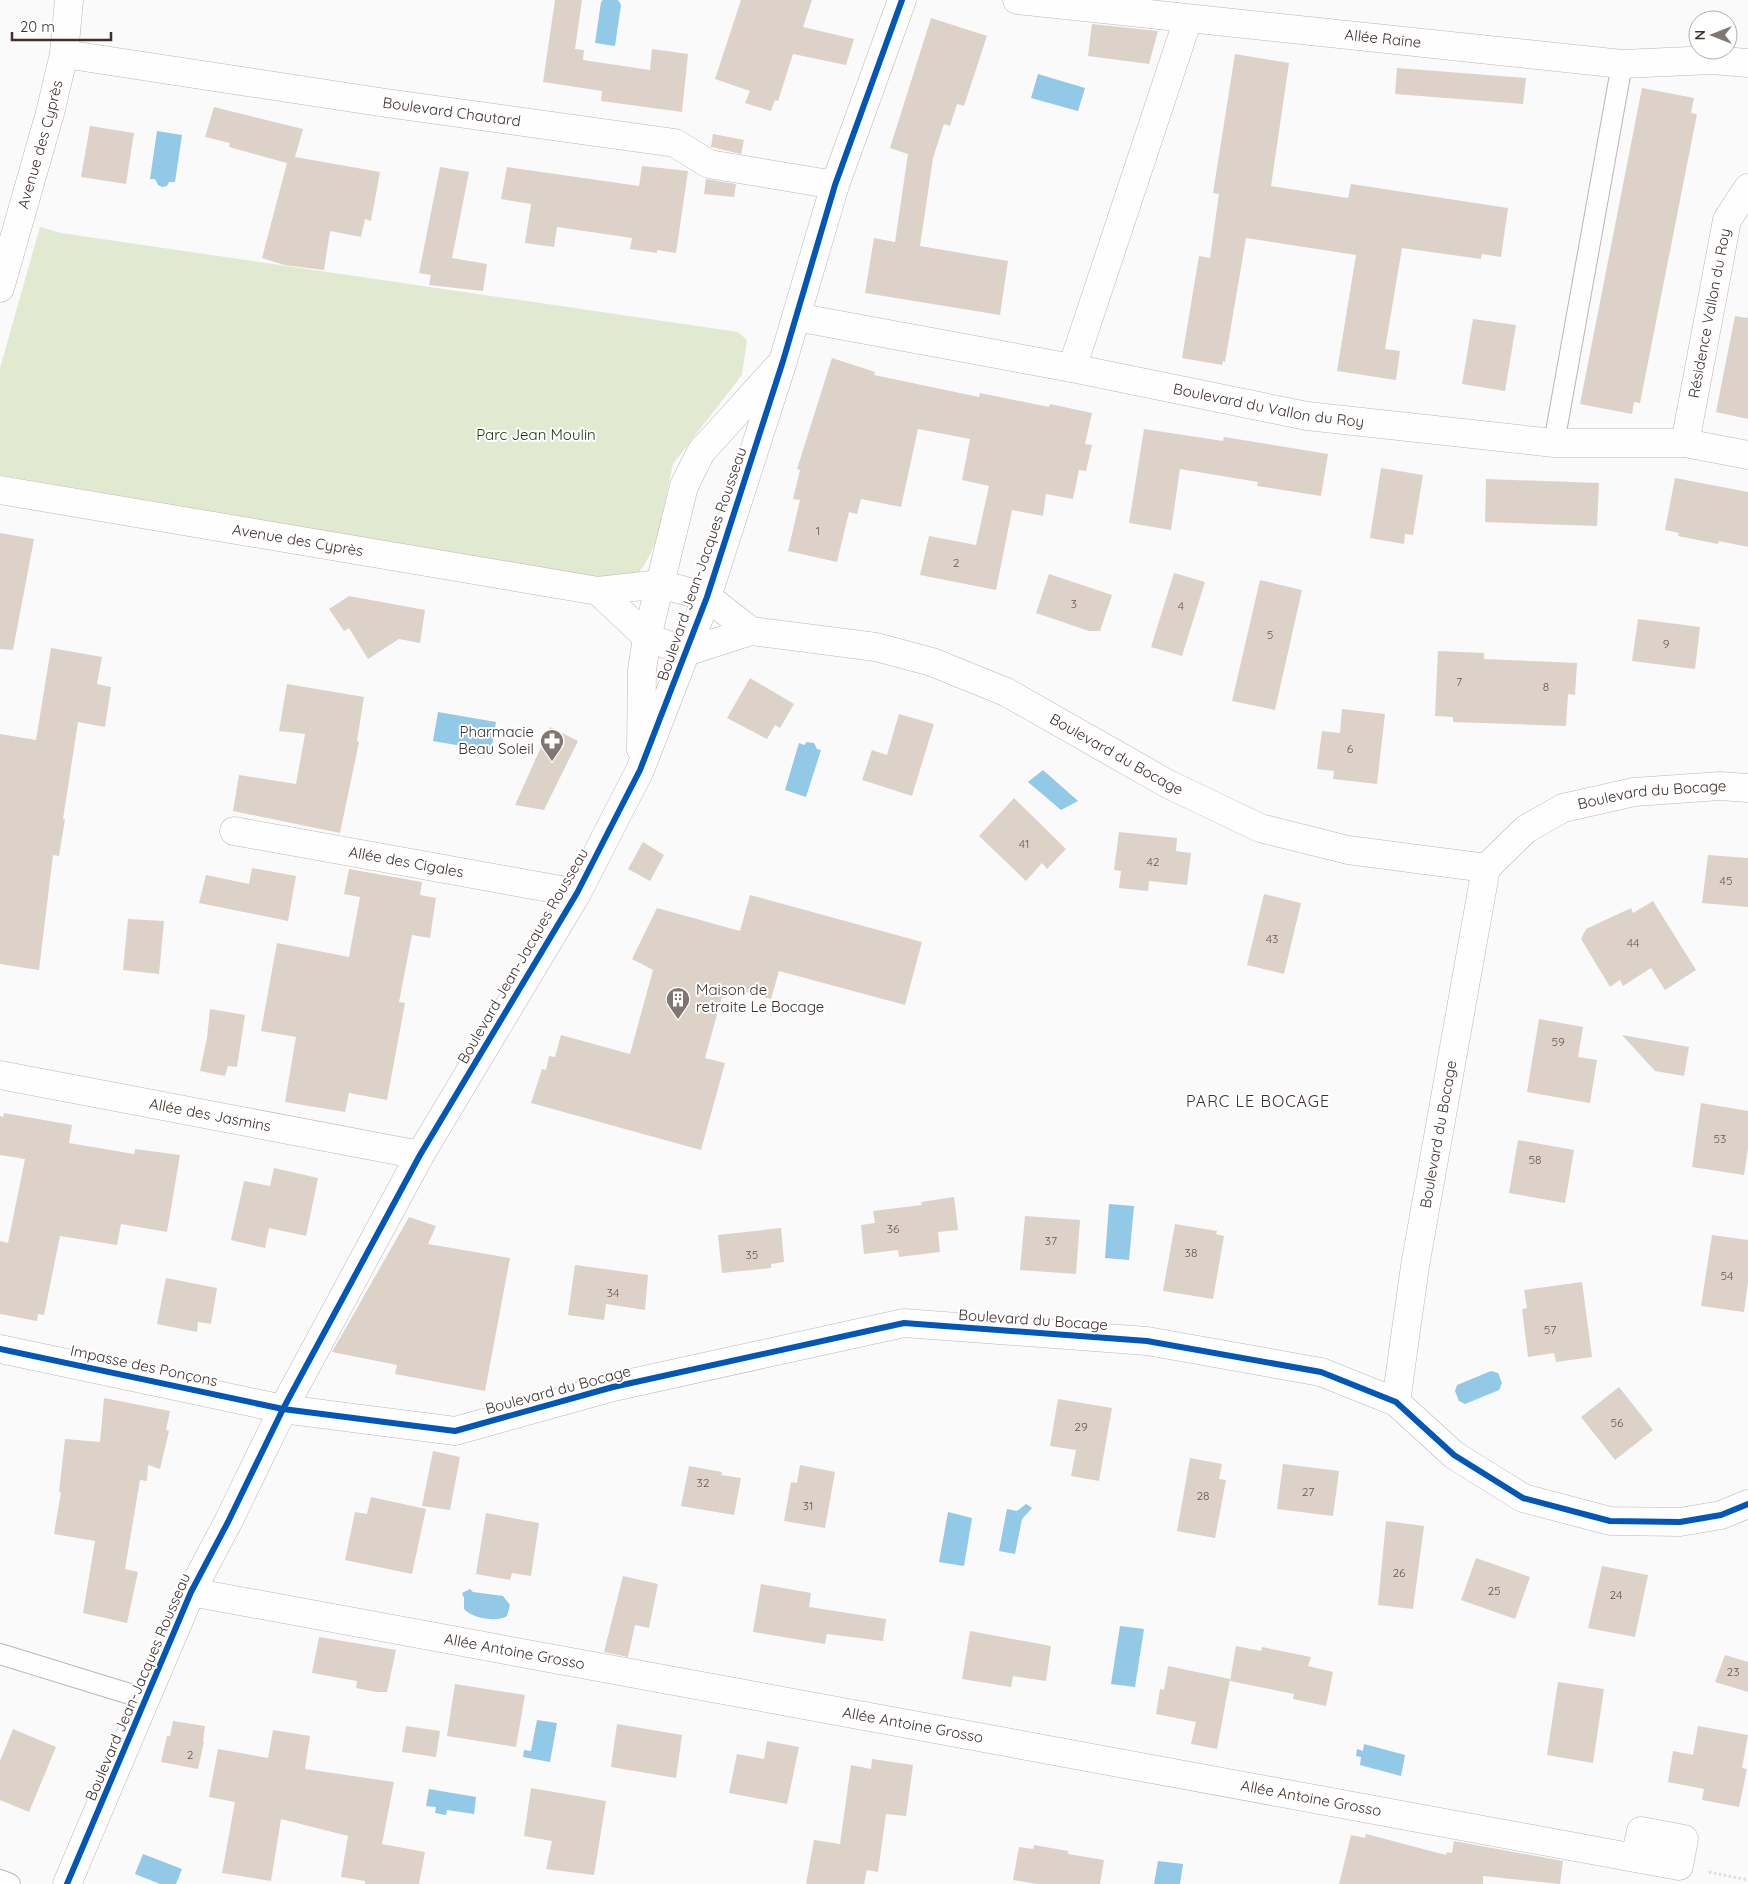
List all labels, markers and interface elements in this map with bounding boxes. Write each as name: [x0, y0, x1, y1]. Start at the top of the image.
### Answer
scale bar: [12, 10, 111, 42]
north arrow: [1688, 10, 1738, 60]
text: 20 m: [20, 17, 55, 36]
street label: Allée Raine: [1344, 25, 1422, 52]
text: N: [1691, 30, 1709, 40]
street label: Avenue des Cyprès: [13, 78, 66, 211]
street label: Boulevard Chautard: [381, 93, 522, 131]
street label: Résidence Vallon du Roy: [1684, 227, 1734, 400]
street label: Boulevard du Vallon du Roy: [1172, 379, 1365, 431]
park label: Parc Jean Moulin: [476, 425, 596, 444]
street label: Boulevard Jean-Jacques Rousseau: [653, 445, 751, 683]
street label: Avenue des Cyprès: [231, 519, 365, 560]
house number: 1: [816, 523, 820, 538]
house number: 2: [953, 555, 960, 570]
house number: 3: [1071, 596, 1077, 611]
house number: 4: [1178, 598, 1184, 613]
house number: 5: [1267, 627, 1273, 642]
house number: 9: [1663, 636, 1670, 651]
house number: 7: [1456, 674, 1462, 689]
house number: 8: [1543, 679, 1549, 694]
street label: Boulevard du Bocage: [1047, 709, 1186, 799]
place label: Pharmacie Beau Soleil: [458, 722, 534, 758]
pharmacy icon: Pharmacie Beau Soleil: [539, 728, 565, 762]
house number: 6: [1347, 741, 1354, 756]
street label: Boulevard du Bocage: [1576, 776, 1727, 813]
house number: 41: [1019, 836, 1029, 851]
street label: Allée des Cigales: [347, 842, 465, 881]
street label: Boulevard Jean-Jacques Rousseau: [453, 845, 592, 1067]
house number: 42: [1147, 854, 1160, 869]
house number: 45: [1720, 873, 1732, 888]
house number: 43: [1266, 931, 1278, 946]
house number: 44: [1627, 935, 1639, 950]
place label: Maison de retraite Le Bocage: [696, 980, 824, 1016]
building icon: Maison de retraite Le Bocage: [665, 986, 691, 1020]
house number: 59: [1551, 1034, 1565, 1049]
street label: Boulevard du Bocage: [1415, 1059, 1461, 1210]
district label: PARC LE BOCAGE: [1186, 1091, 1330, 1111]
street label: Allée des Jasmins: [148, 1094, 273, 1135]
house number: 53: [1714, 1131, 1726, 1146]
house number: 58: [1528, 1152, 1542, 1167]
house number: 36: [887, 1221, 900, 1236]
house number: 37: [1045, 1233, 1057, 1248]
house number: 38: [1185, 1245, 1197, 1260]
house number: 35: [746, 1247, 758, 1262]
house number: 54: [1721, 1268, 1733, 1283]
house number: 34: [607, 1285, 619, 1300]
street label: Boulevard du Bocage: [958, 1305, 1108, 1334]
house number: 57: [1544, 1322, 1556, 1337]
street label: Impasse des Ponçons: [69, 1341, 219, 1390]
street label: Boulevard du Bocage: [483, 1361, 633, 1418]
house number: 56: [1611, 1415, 1624, 1430]
house number: 29: [1074, 1419, 1088, 1434]
house number: 32: [697, 1475, 710, 1490]
house number: 27: [1302, 1484, 1314, 1499]
house number: 28: [1196, 1488, 1210, 1503]
house number: 31: [803, 1498, 813, 1513]
house number: 26: [1392, 1565, 1406, 1580]
street label: Boulevard Jean-Jacques Rousseau: [81, 1570, 194, 1804]
house number: 25: [1487, 1583, 1501, 1598]
house number: 24: [1610, 1587, 1622, 1602]
street label: Allée Antoine Grosso: [443, 1629, 587, 1673]
house number: 23: [1727, 1664, 1739, 1679]
street label: Allée Antoine Grosso: [841, 1702, 985, 1747]
house number: 2: [187, 1747, 194, 1762]
street label: Allée Antoine Grosso: [1239, 1776, 1383, 1820]

